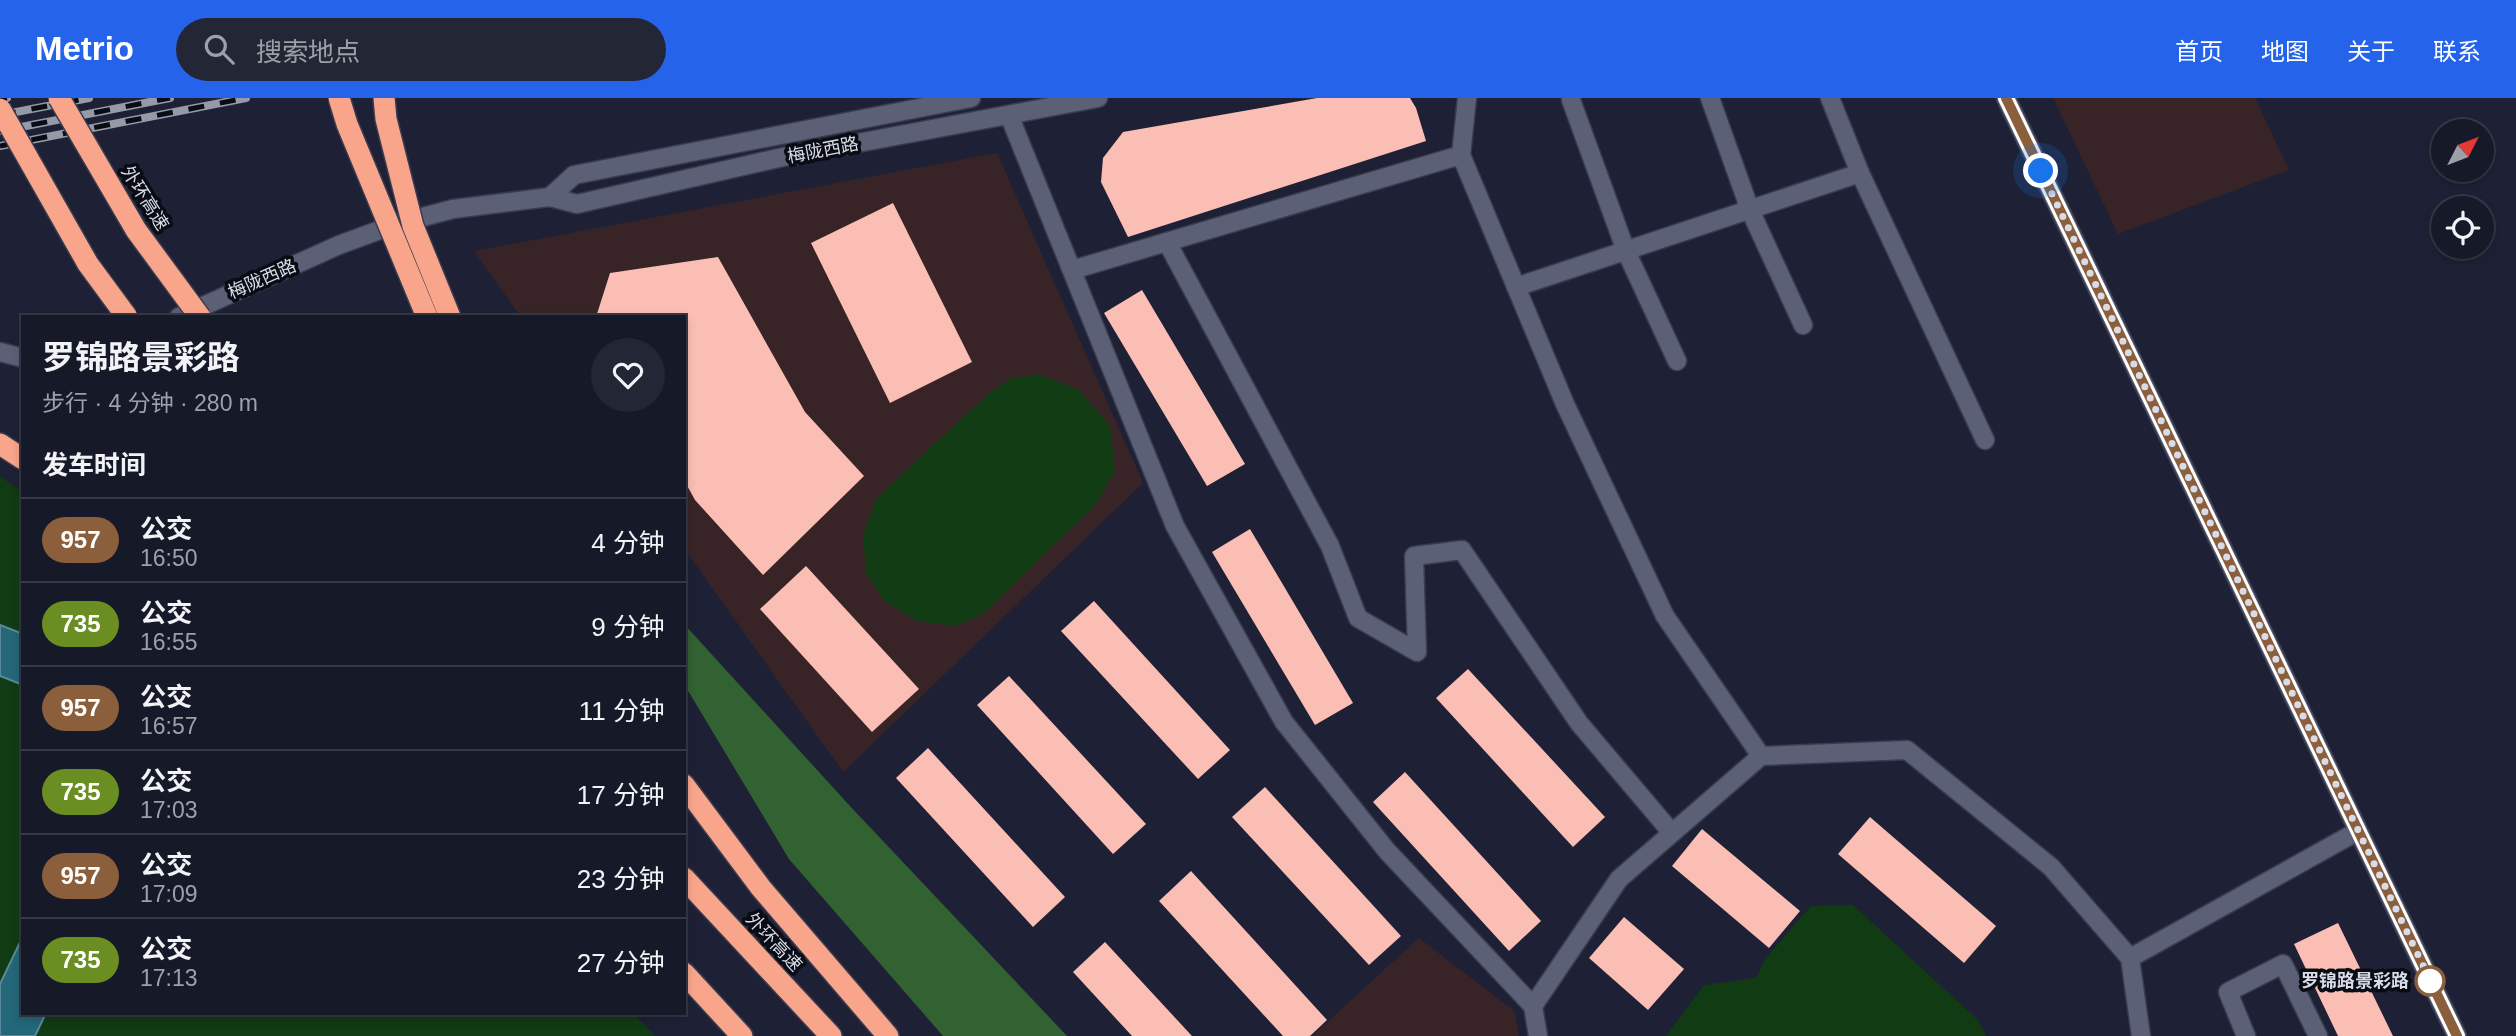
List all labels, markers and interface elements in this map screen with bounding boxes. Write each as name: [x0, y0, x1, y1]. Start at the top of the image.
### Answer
search box: [176, 18, 666, 81]
text: Metrio: [35, 30, 134, 67]
icon: search: [200, 30, 238, 68]
text: 搜索地点: [256, 37, 360, 67]
text: 首页: [2175, 38, 2223, 65]
text: 地图: [2261, 38, 2309, 65]
text: 关于: [2347, 38, 2395, 65]
text: 联系: [2433, 38, 2481, 65]
north arrow: [2431, 119, 2494, 182]
map controls: [2431, 119, 2494, 259]
street label: 梅陇西路: [786, 133, 860, 167]
your location: [2023, 153, 2058, 188]
street label: 外环高速: [117, 162, 173, 234]
button: locate: [2431, 196, 2494, 259]
street label: 梅陇西路: [225, 255, 299, 303]
button: heart: [591, 338, 665, 412]
text: 罗锦路景彩路: [42, 339, 240, 376]
text: 步行 · 4 分钟 · 280 m: [42, 390, 258, 416]
text: 发车时间: [42, 450, 146, 480]
text: 公交: [140, 514, 192, 544]
text: 957: [60, 526, 101, 553]
text: 4 分钟: [591, 528, 665, 558]
text: 16:50: [140, 545, 198, 571]
text: 公交: [140, 598, 192, 628]
text: 735: [60, 610, 101, 637]
text: 9 分钟: [591, 612, 665, 642]
text: 16:55: [140, 629, 198, 655]
text: 公交: [140, 682, 192, 712]
text: 957: [60, 694, 101, 721]
text: 11 分钟: [579, 696, 665, 726]
text: 16:57: [140, 713, 198, 739]
text: 公交: [140, 766, 192, 796]
text: 735: [60, 778, 101, 805]
text: 17 分钟: [577, 780, 665, 810]
text: 17:03: [140, 797, 198, 823]
text: 公交: [140, 850, 192, 880]
text: 957: [60, 862, 101, 889]
text: 23 分钟: [577, 864, 665, 894]
text: 17:09: [140, 881, 198, 907]
street label: 外环高速: [742, 909, 806, 975]
text: 公交: [140, 934, 192, 964]
text: 735: [60, 946, 101, 973]
text: 27 分钟: [577, 948, 665, 978]
text: 17:13: [140, 965, 198, 991]
marker: 罗锦路景彩路: [2415, 966, 2445, 996]
place label: 罗锦路景彩路: [2301, 971, 2409, 991]

